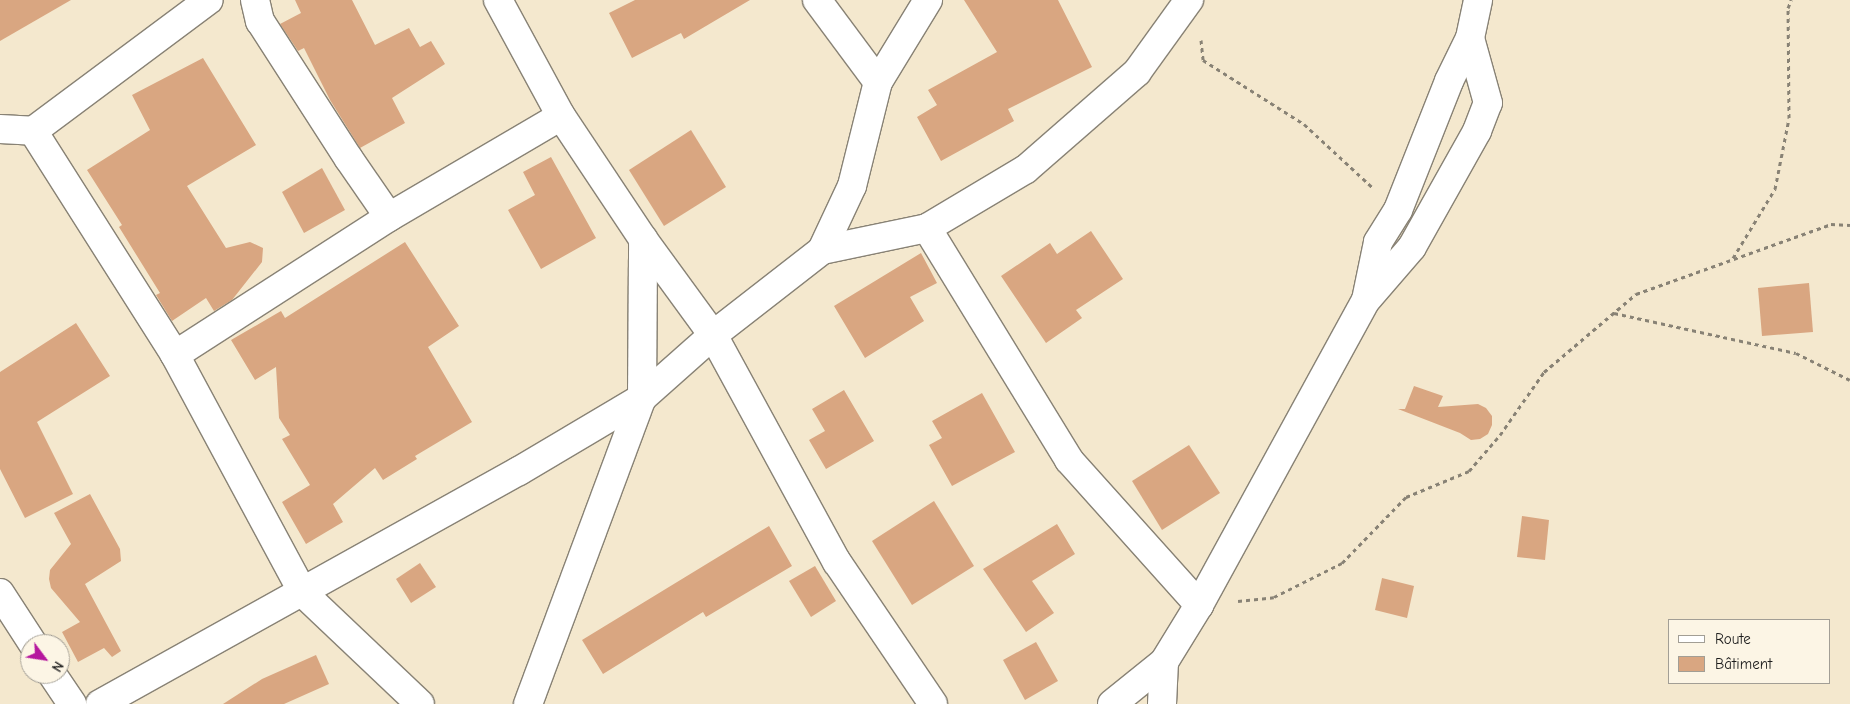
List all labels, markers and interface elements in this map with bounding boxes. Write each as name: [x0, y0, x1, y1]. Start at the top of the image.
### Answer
legend: [1668, 619, 1830, 684]
text: Route: [1715, 630, 1751, 648]
north arrow: [20, 634, 70, 684]
text: Bâtiment: [1715, 655, 1772, 673]
text: N: [48, 658, 67, 675]

